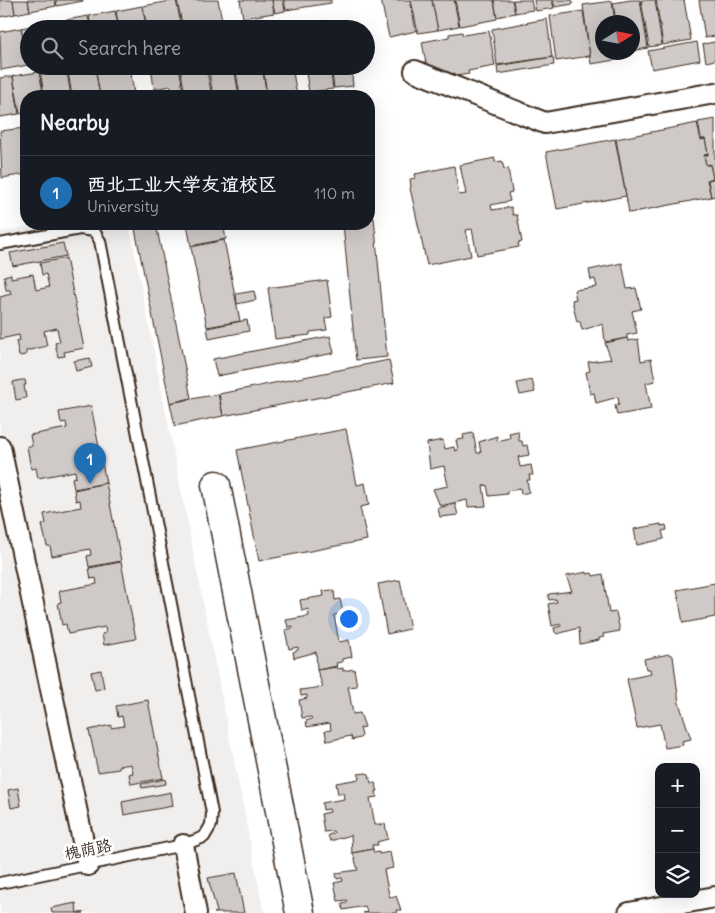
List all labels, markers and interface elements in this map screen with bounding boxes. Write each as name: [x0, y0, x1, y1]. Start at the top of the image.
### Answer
north arrow: [595, 15, 640, 60]
search box: [20, 20, 375, 75]
icon: search: [38, 34, 66, 62]
text: Search here: [78, 36, 181, 60]
text: Nearby: [40, 109, 110, 136]
text: 西北工业大学友谊校区: [87, 172, 277, 196]
text: 1: [53, 183, 59, 203]
text: 110 m: [314, 183, 355, 203]
text: University: [87, 196, 159, 216]
pin: 1: [74, 443, 106, 484]
your location: [336, 606, 362, 632]
map controls: [655, 763, 700, 898]
button: +: [655, 763, 700, 808]
button: −: [655, 808, 700, 853]
street label: 槐荫路: [62, 834, 114, 864]
button: layers: [655, 853, 700, 898]

